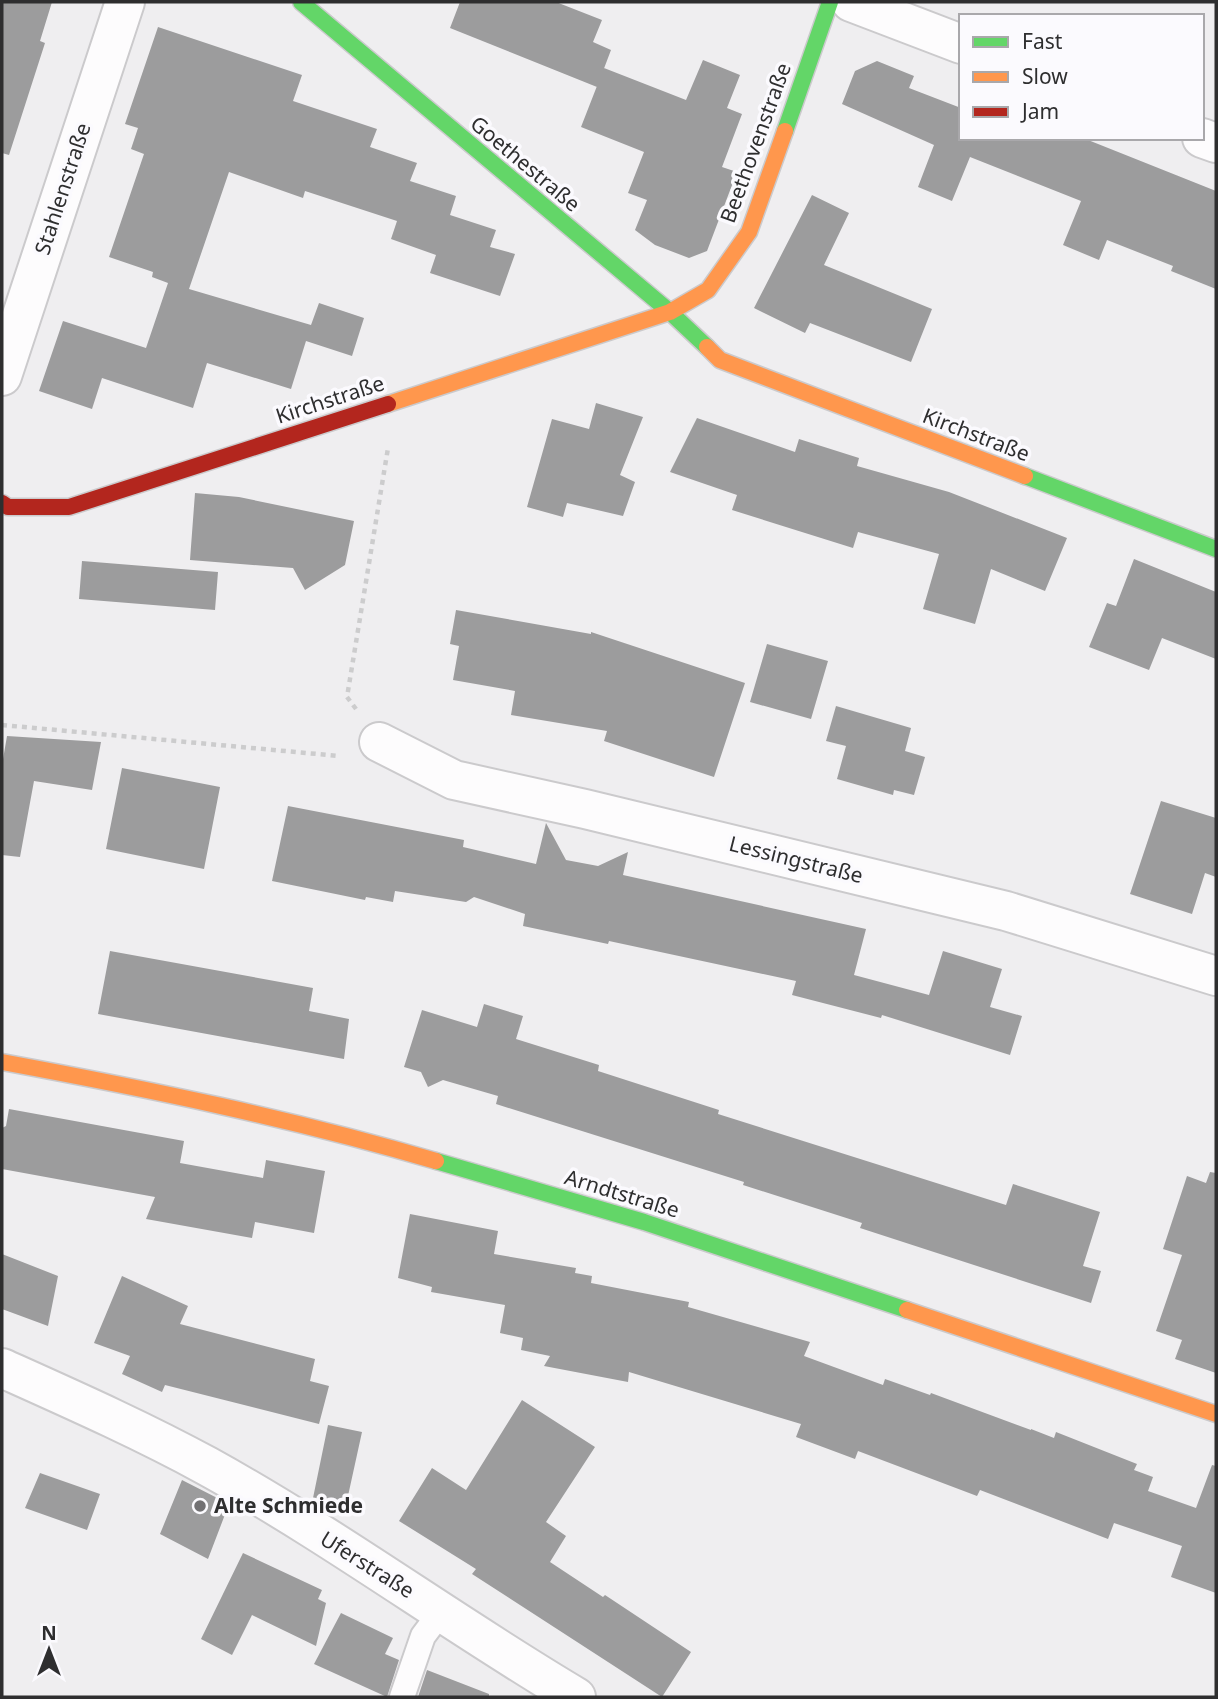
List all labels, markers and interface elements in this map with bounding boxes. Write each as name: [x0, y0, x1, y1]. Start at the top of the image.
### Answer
legend: [959, 14, 1204, 140]
text: Fast: [1022, 27, 1063, 55]
street label: Beethovenstraße: [713, 59, 797, 227]
text: Slow: [1022, 62, 1068, 90]
text: Jam: [1020, 97, 1059, 125]
street label: Goethestraße: [465, 109, 586, 217]
street label: Stahlenstraße: [28, 119, 97, 258]
street label: Kirchstraße: [272, 368, 388, 430]
street label: Kirchstraße: [919, 401, 1034, 467]
street label: Lessingstraße: [726, 829, 866, 889]
street label: Arndtstraße: [562, 1162, 683, 1224]
place label: Alte Schmiede: [214, 1491, 363, 1519]
marker: Alte Schmiede: [192, 1498, 208, 1514]
street label: Uferstraße: [315, 1524, 420, 1604]
north arrow: [14, 1615, 84, 1685]
text: N: [41, 1620, 57, 1646]

